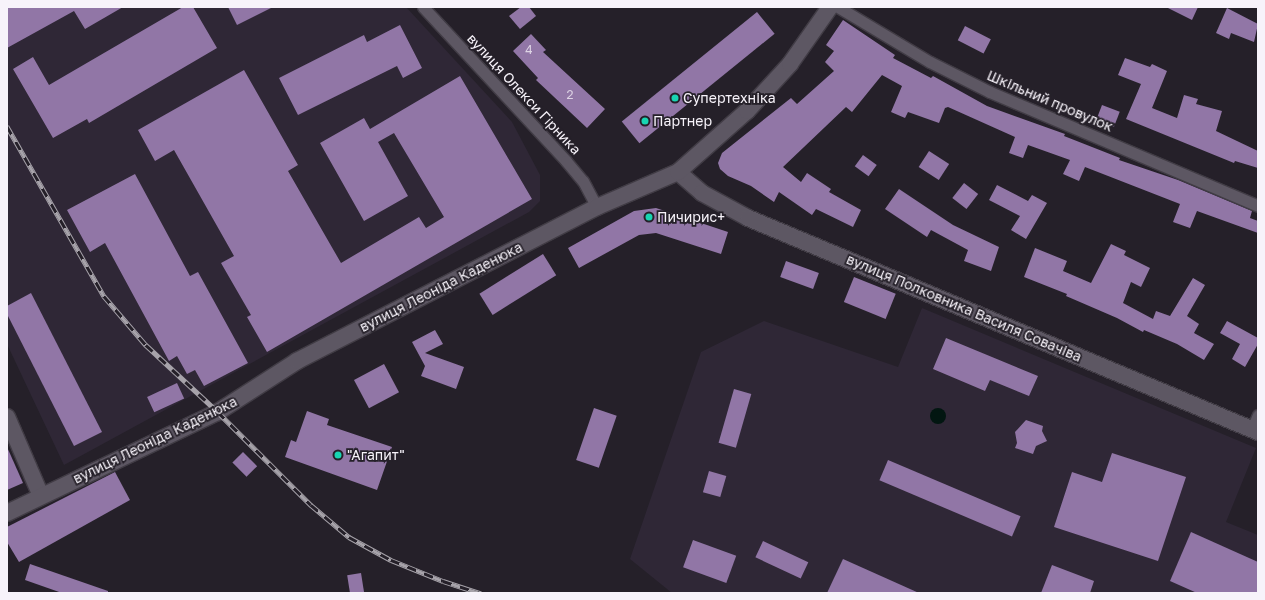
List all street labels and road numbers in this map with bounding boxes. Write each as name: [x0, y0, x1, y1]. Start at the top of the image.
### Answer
street label: вулиця Олекси Гірника: [464, 30, 584, 158]
street label: Шкільний провулок: [984, 67, 1116, 135]
street label: вулиця Леоніда Каденюка: [357, 239, 525, 335]
street label: вулиця Полковника Василя Совачіва: [844, 251, 1084, 365]
street label: вулиця Леоніда Каденюка: [70, 393, 240, 487]

